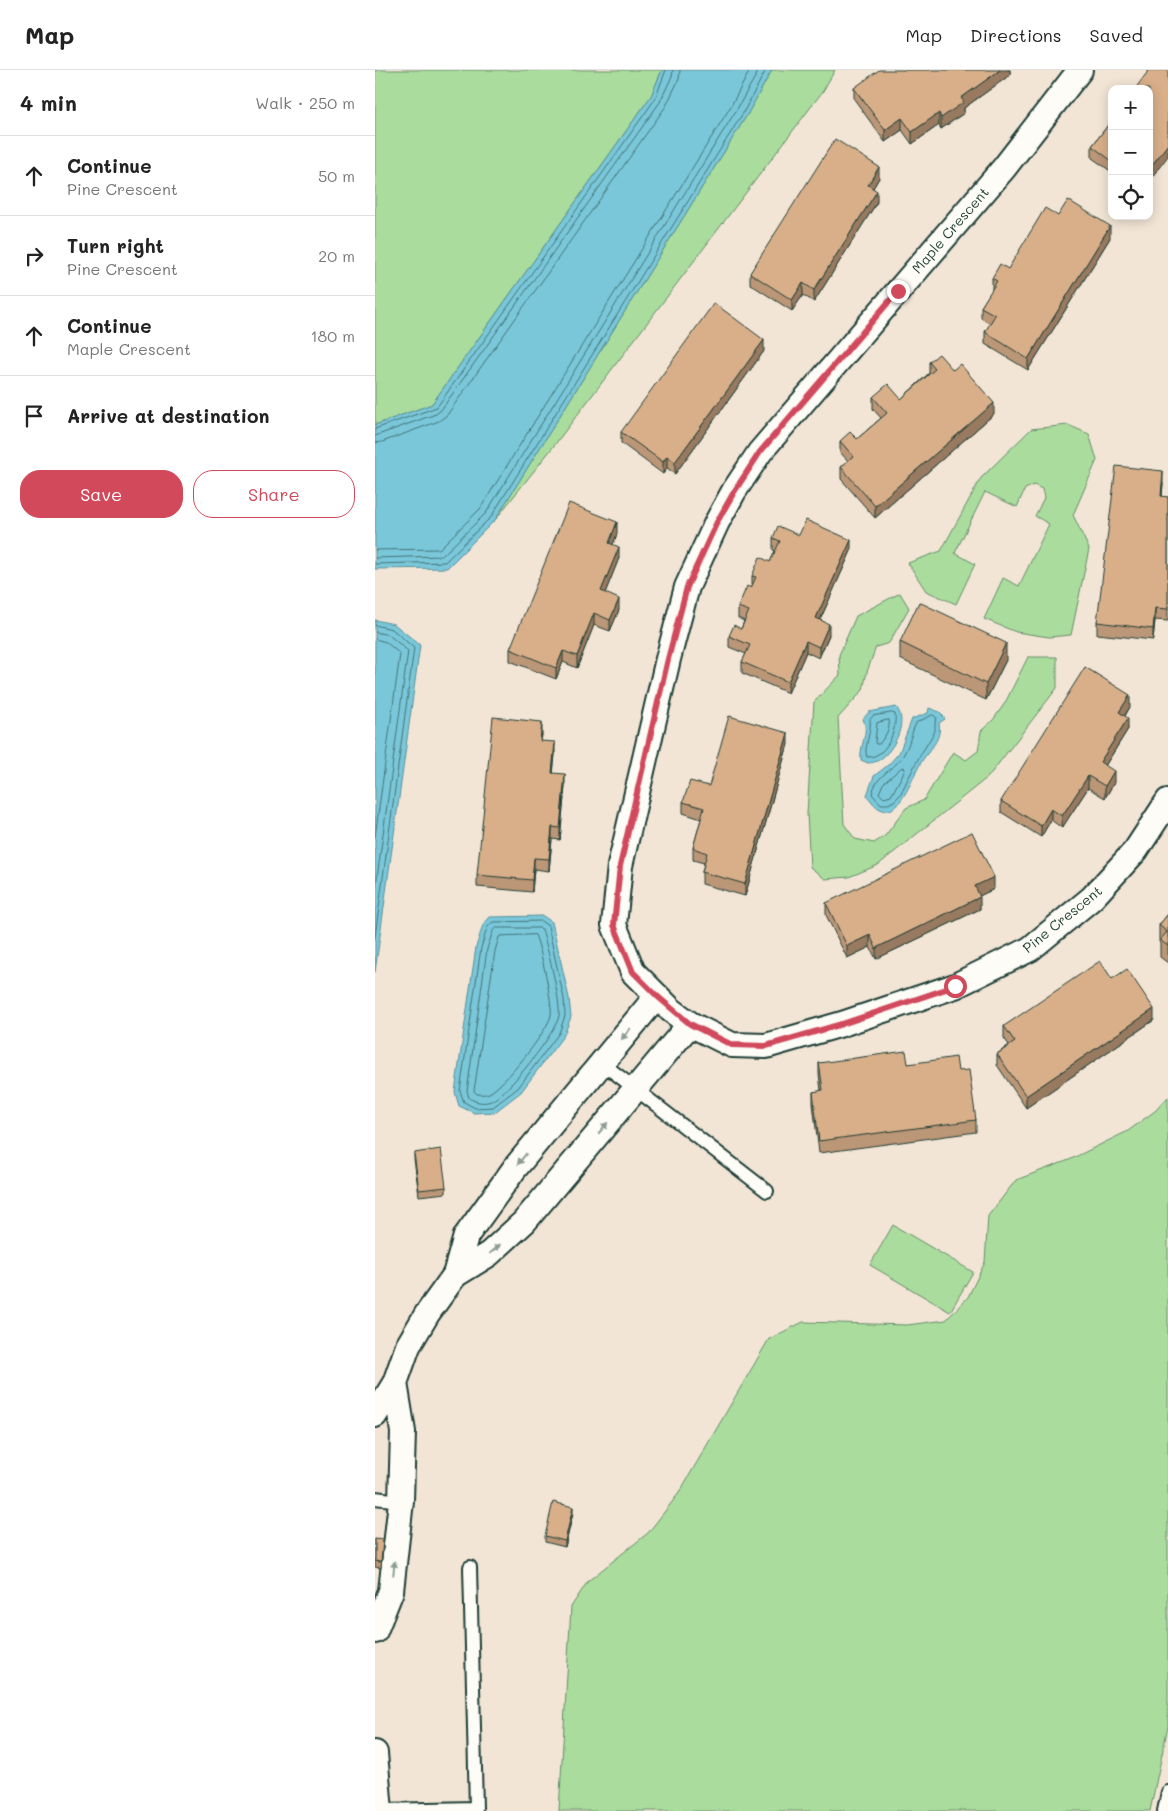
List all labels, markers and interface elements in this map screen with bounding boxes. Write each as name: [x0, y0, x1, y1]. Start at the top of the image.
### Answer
text: Map: [25, 19, 74, 50]
text: Map: [905, 23, 942, 47]
text: Directions: [970, 23, 1062, 47]
text: Saved: [1090, 23, 1143, 47]
map controls: [1108, 85, 1153, 220]
button: +: [1108, 85, 1153, 130]
text: 4 min: [20, 89, 77, 116]
text: Walk · 250 m: [255, 92, 355, 113]
button: −: [1108, 130, 1153, 175]
text: Continue: [67, 153, 152, 178]
icon: ahead: [20, 162, 48, 190]
text: 50 m: [318, 165, 355, 186]
button: locate: [1108, 175, 1153, 220]
text: Pine Crescent: [67, 178, 178, 199]
street label: Maple Crescent: [907, 183, 993, 277]
text: Turn right: [67, 233, 164, 258]
icon: right: [20, 242, 48, 270]
text: 20 m: [318, 245, 355, 266]
text: Pine Crescent: [67, 258, 178, 279]
route end: [887, 280, 910, 303]
text: Continue: [67, 313, 152, 338]
icon: ahead: [20, 322, 48, 350]
text: 180 m: [310, 325, 355, 346]
text: Maple Crescent: [67, 338, 191, 359]
icon: arrive: [20, 402, 48, 430]
text: Arrive at destination: [67, 403, 270, 428]
button: Save: [20, 470, 183, 518]
button: Share: [193, 470, 355, 518]
street label: Pine Crescent: [1018, 881, 1106, 957]
route start: [944, 975, 967, 998]
one-way arrow: [620, 1027, 631, 1040]
one-way arrow: [598, 1121, 609, 1134]
one-way arrow: [517, 1153, 528, 1166]
one-way arrow: [489, 1243, 501, 1255]
one-way arrow: [390, 1560, 398, 1576]

